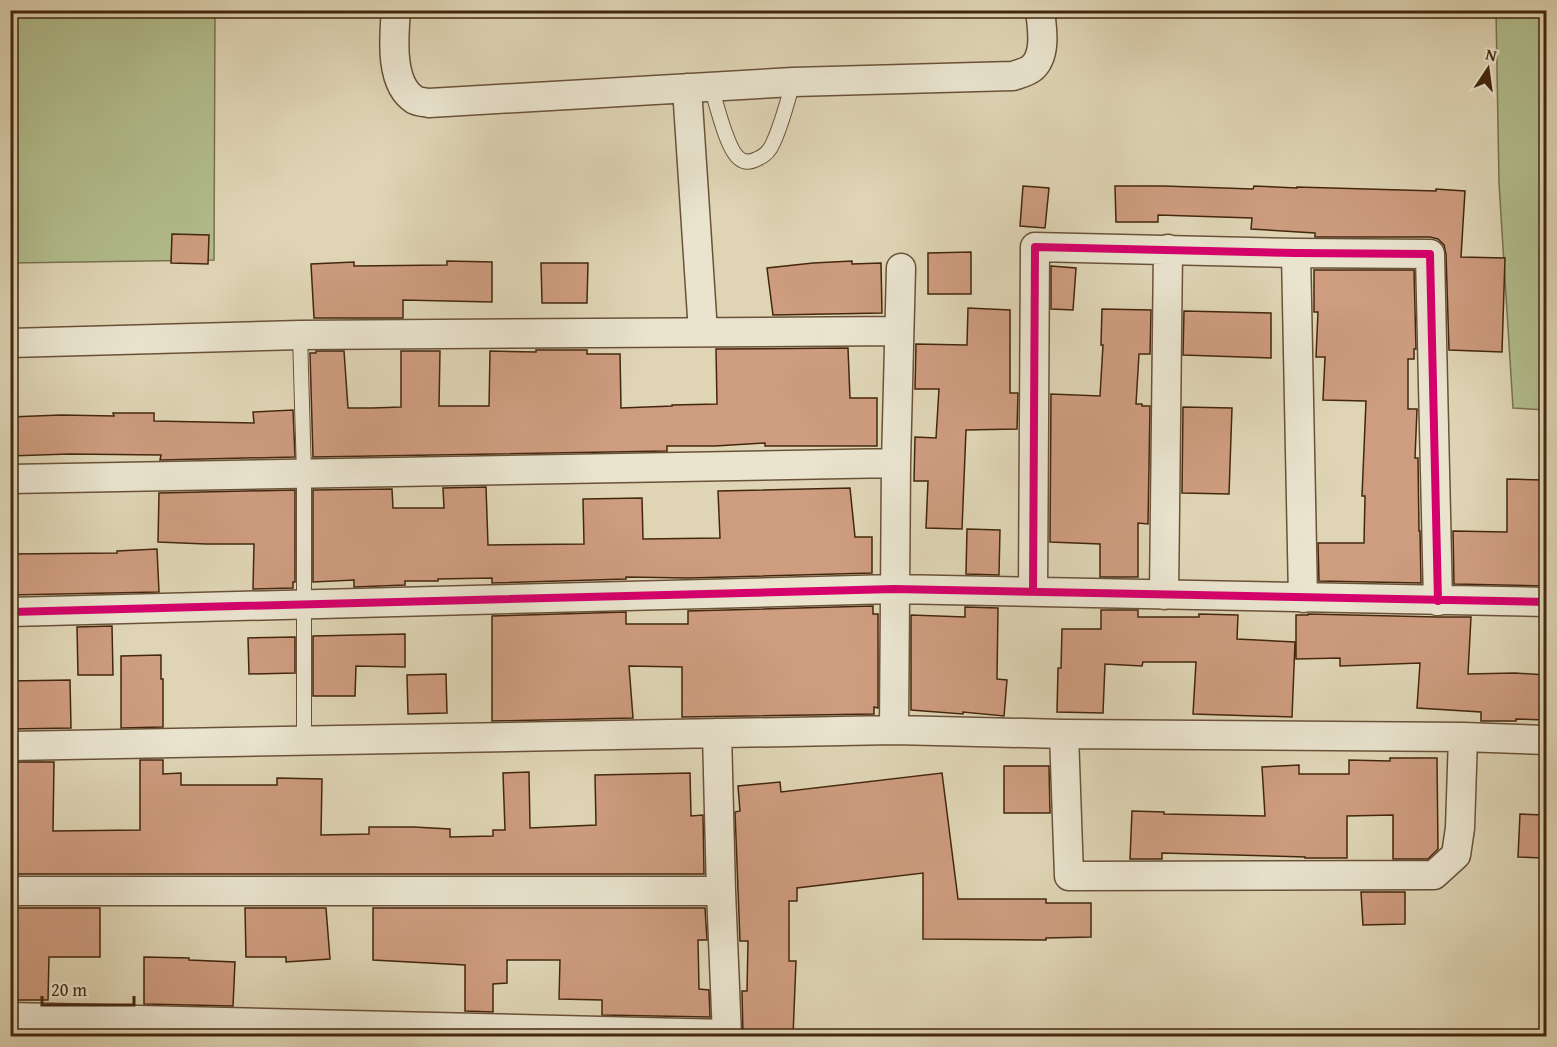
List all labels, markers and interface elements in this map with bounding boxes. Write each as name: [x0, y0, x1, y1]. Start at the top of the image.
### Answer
north arrow: [1458, 39, 1518, 99]
text: N: [1483, 41, 1500, 67]
scale bar: [42, 969, 134, 1007]
text: 20 m: [51, 976, 87, 1003]

